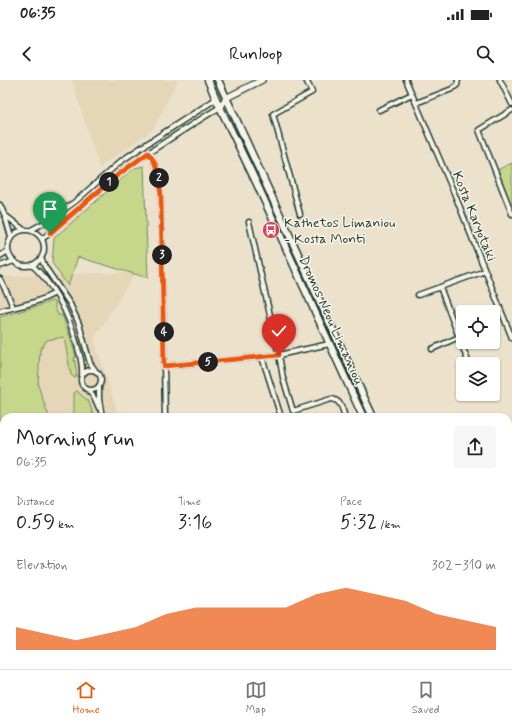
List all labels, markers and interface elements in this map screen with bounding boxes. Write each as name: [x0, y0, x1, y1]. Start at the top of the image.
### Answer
text: 06:35: [20, 4, 55, 24]
text: Runloop: [229, 42, 283, 66]
icon: back: [16, 43, 38, 65]
icon: search: [474, 43, 496, 65]
pin: 2: [149, 168, 169, 188]
street label: Kosta Karyotaki: [448, 169, 500, 264]
text: 2: [156, 171, 162, 185]
pin: 1: [99, 172, 119, 192]
text: 1: [107, 175, 111, 189]
pin: [33, 192, 67, 233]
icon: arrive: [39, 198, 61, 220]
place label: Kathetos Limaniou - Kosta Monti: [284, 214, 395, 248]
bus stop icon: Kathetos Limaniou - Kosta Monti: [261, 220, 281, 240]
pin: 3: [152, 245, 172, 265]
text: 3: [160, 248, 164, 262]
street label: Dromos Neou Limaniou: [294, 253, 368, 388]
map controls: [456, 305, 500, 401]
button: locate: [456, 305, 500, 349]
pin: [262, 314, 296, 355]
icon: check: [268, 320, 290, 342]
pin: 4: [154, 322, 174, 342]
text: 4: [161, 325, 167, 339]
pin: 5: [198, 352, 218, 372]
text: 5: [205, 355, 211, 369]
button: layers: [456, 357, 500, 401]
text: Morning run: [16, 425, 135, 453]
button: share: [454, 426, 496, 468]
text: 06:35: [16, 454, 47, 471]
text: Distance: [16, 495, 55, 509]
text: Time: [178, 495, 201, 509]
text: Pace: [340, 495, 362, 509]
text: 0.59: [16, 509, 55, 536]
text: 3:16: [178, 509, 212, 536]
text: 5:32: [340, 509, 377, 536]
text: km: [55, 518, 74, 532]
text: /km: [377, 518, 401, 532]
text: Elevation: [16, 557, 67, 574]
text: 302–310 m: [432, 557, 496, 574]
tab: Home: [72, 679, 100, 717]
tab: Map: [245, 679, 267, 717]
tab: Saved: [412, 679, 440, 717]

